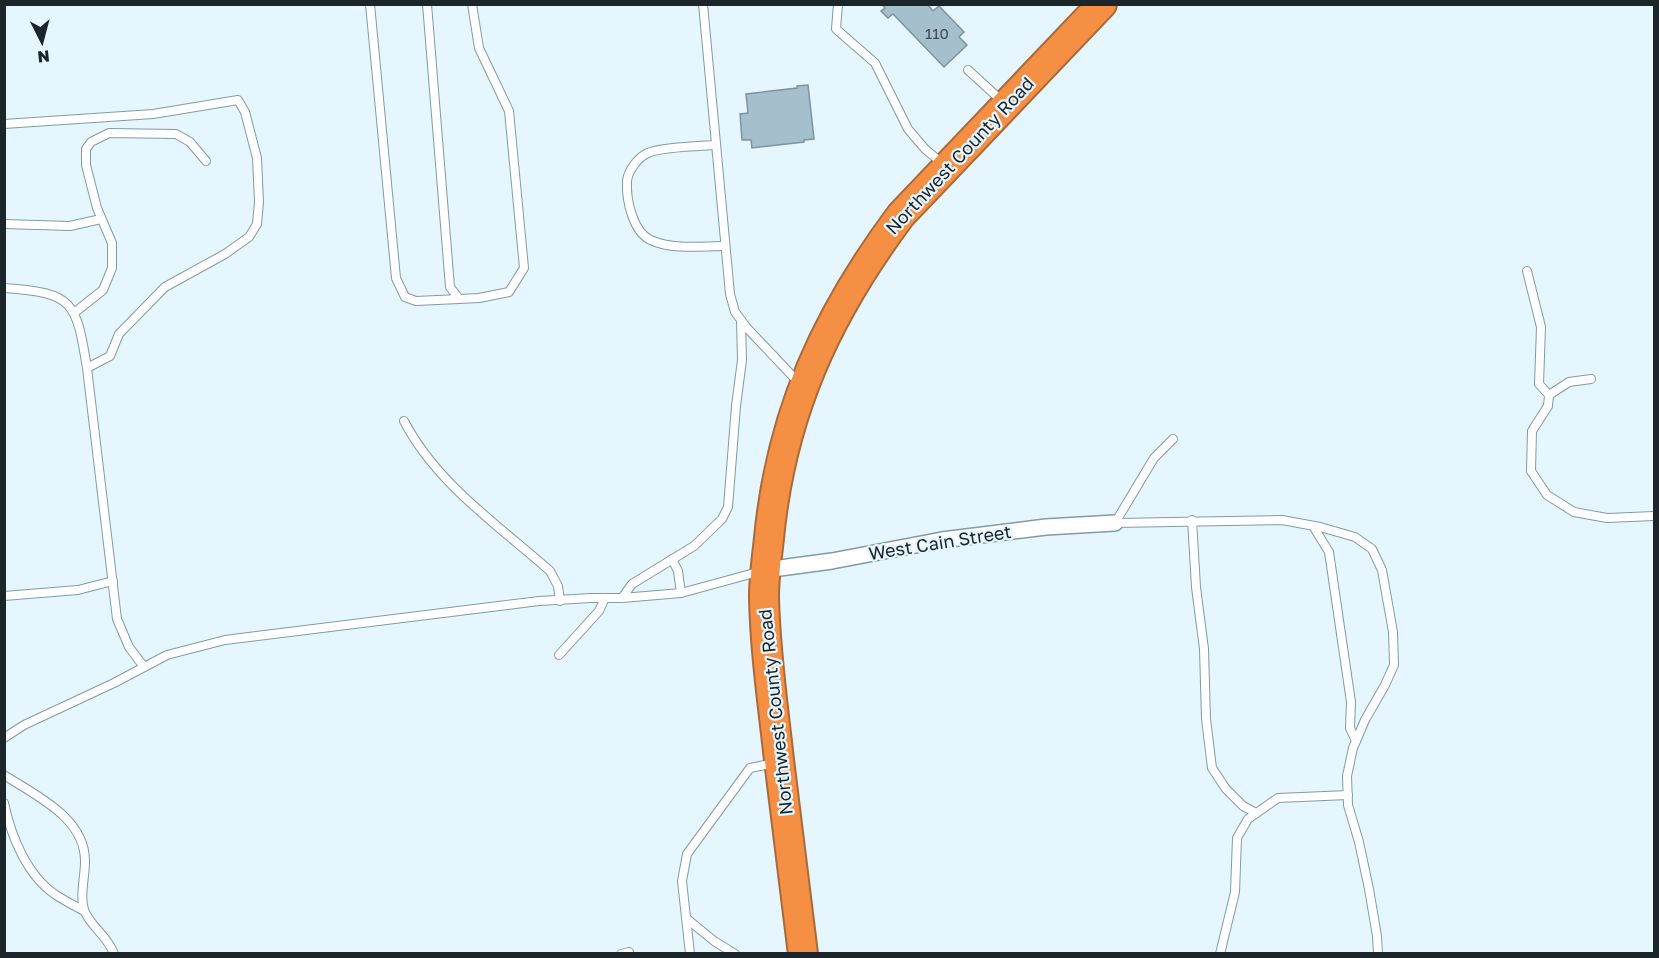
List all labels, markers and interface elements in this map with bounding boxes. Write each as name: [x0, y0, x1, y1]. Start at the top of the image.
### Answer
north arrow: [12, 12, 72, 72]
house number: 110: [925, 24, 949, 42]
text: N: [36, 46, 51, 67]
street label: Northwest County Road: [881, 72, 1038, 239]
street label: West Cain Street: [867, 520, 1013, 564]
street label: Northwest County Road: [753, 608, 797, 816]

